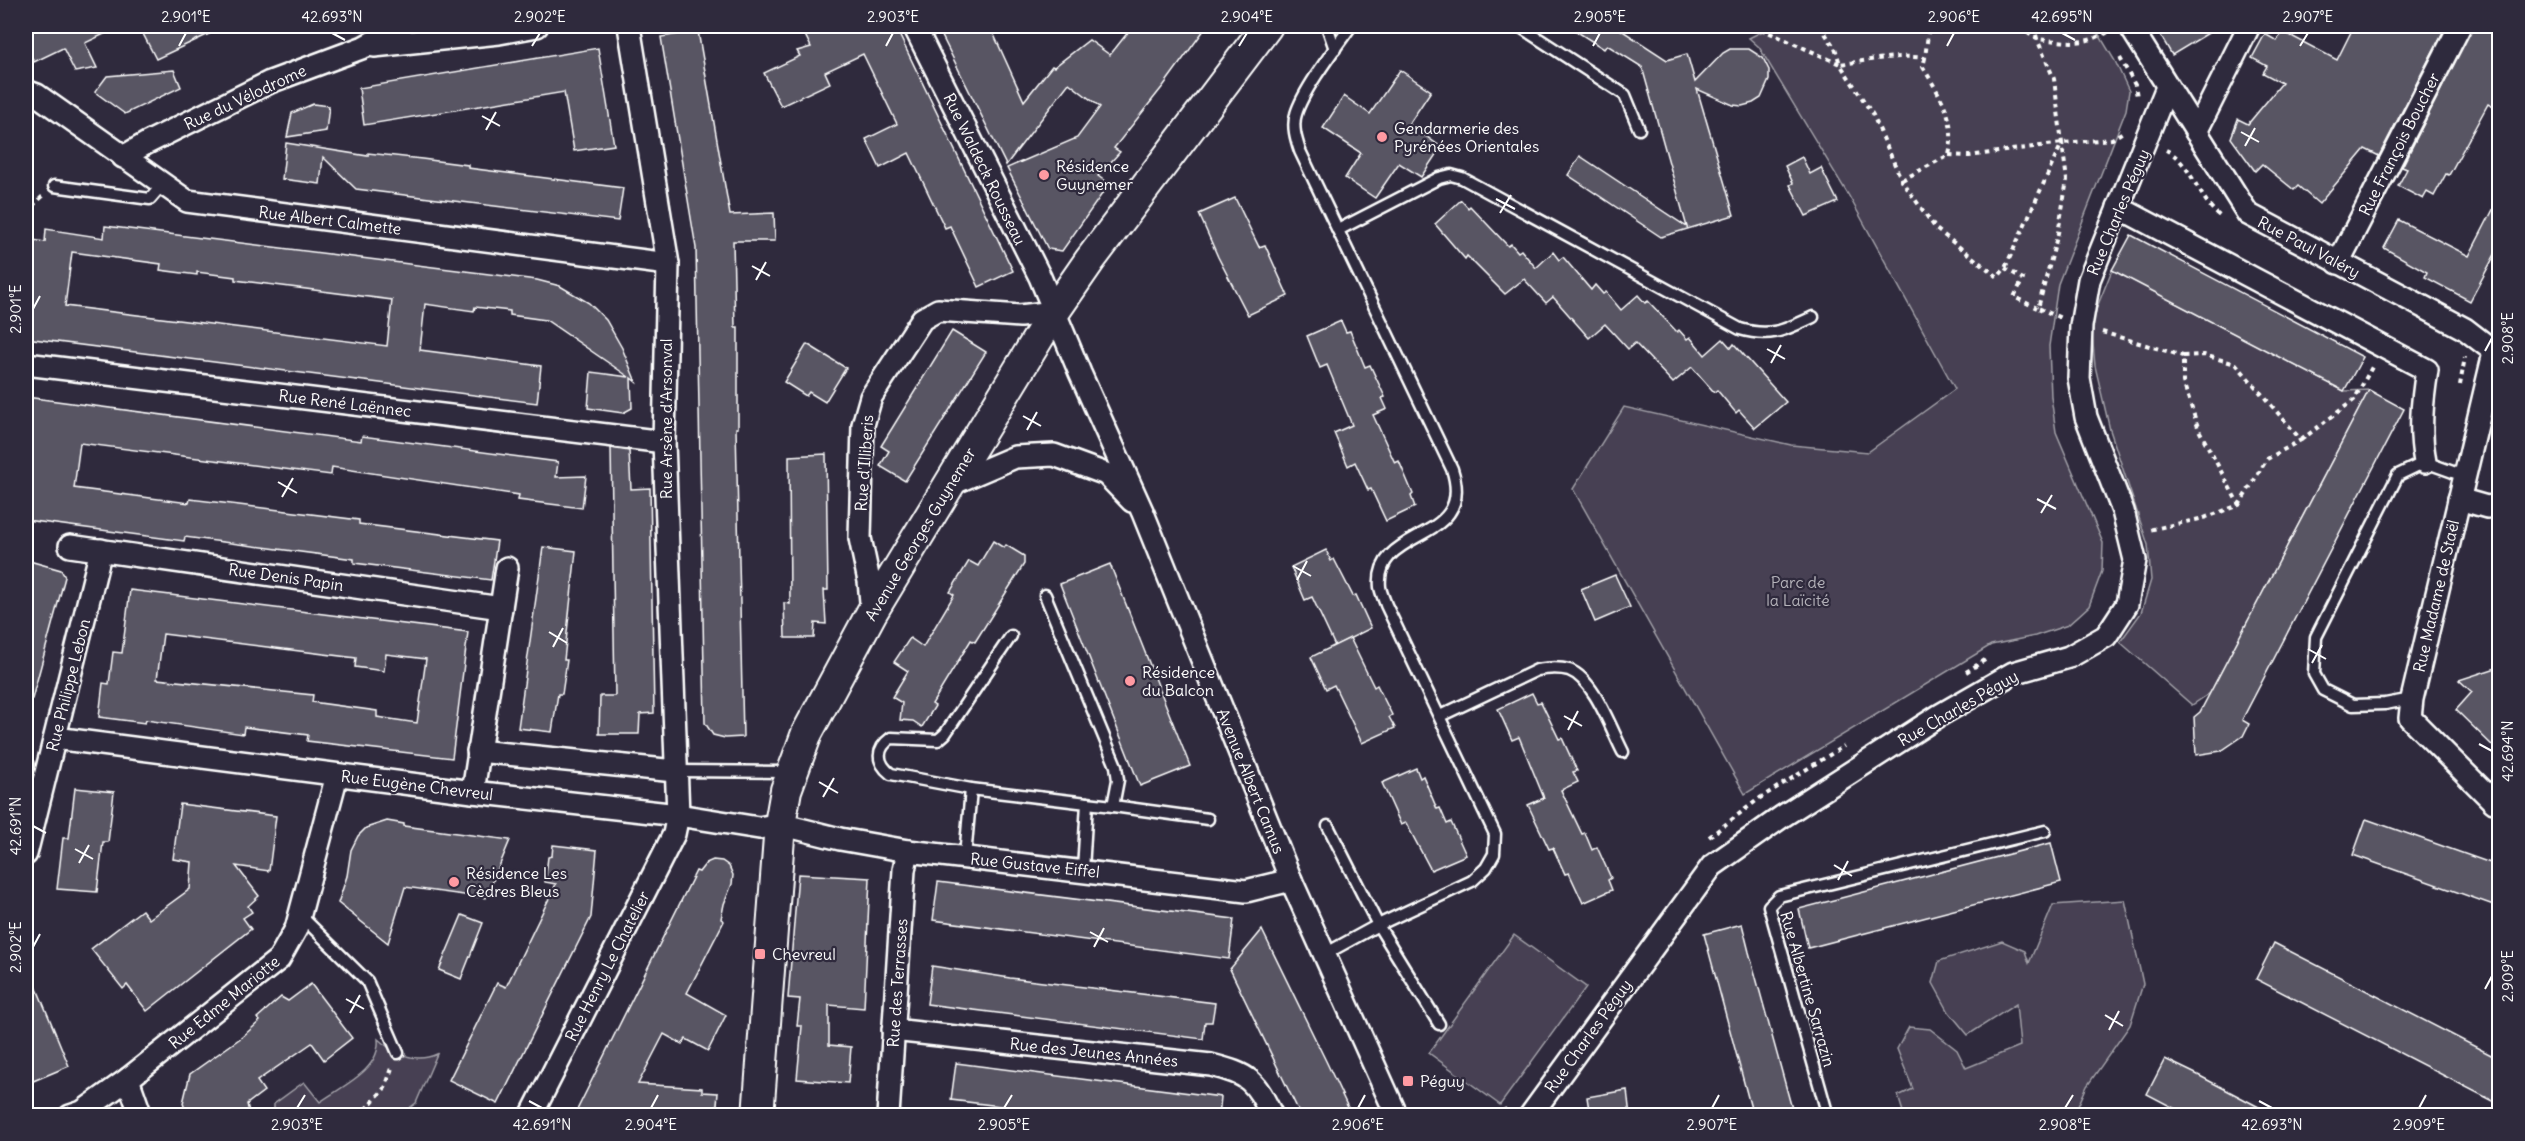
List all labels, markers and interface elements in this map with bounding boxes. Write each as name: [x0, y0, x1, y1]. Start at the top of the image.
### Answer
text: 2.901°E: [161, 7, 211, 26]
text: 42.693°N: [301, 7, 363, 26]
text: 2.902°E: [514, 7, 566, 26]
text: 2.903°E: [867, 7, 919, 26]
text: 2.904°E: [1221, 7, 1273, 26]
text: 2.905°E: [1574, 7, 1626, 26]
text: 2.906°E: [1928, 7, 1980, 26]
text: 42.695°N: [2031, 7, 2093, 26]
text: 2.907°E: [2283, 7, 2334, 26]
street label: Rue du Vélodrome: [181, 60, 309, 134]
street label: Rue François Boucher: [2354, 69, 2444, 219]
street label: Rue Waldeck Rousseau: [940, 90, 1030, 248]
place label: Gendarmerie des Pyrénées Orientales: [1394, 118, 1539, 156]
marker: Gendarmerie des Pyrénées Orientales: [1375, 130, 1389, 144]
street label: Rue Charles Péguy: [2082, 146, 2154, 278]
place label: Résidence Guynemer: [1056, 156, 1133, 194]
marker: Résidence Guynemer: [1037, 168, 1051, 182]
street label: Rue Albert Calmette: [257, 201, 403, 239]
street label: Rue Paul Valéry: [2254, 212, 2364, 282]
text: 2.901°E: [6, 284, 25, 334]
text: 2.908°E: [2498, 312, 2517, 364]
street label: Rue Arsène d'Arsonval: [656, 339, 676, 499]
street label: Rue René Laënnec: [278, 385, 412, 421]
street label: Rue d'Illiberis: [851, 414, 877, 512]
street label: Avenue Georges Guynemer: [860, 443, 980, 624]
street label: Rue Madame de Staël: [2409, 518, 2463, 674]
street label: Rue Denis Papin: [227, 559, 345, 595]
park label: Parc de la Laïcité: [1766, 572, 1830, 610]
street label: Rue Philippe Lebon: [42, 617, 94, 753]
place label: Résidence du Balcon: [1142, 662, 1215, 700]
street label: Rue Charles Péguy: [1894, 665, 2022, 751]
marker: Résidence du Balcon: [1123, 674, 1137, 688]
street label: Avenue Albert Camus: [1213, 706, 1289, 856]
text: 42.694°N: [2498, 720, 2517, 782]
street label: Rue Eugène Chevreul: [340, 766, 494, 804]
text: 42.691°N: [6, 797, 25, 855]
street label: Rue Gustave Eiffel: [969, 848, 1101, 882]
place label: Résidence Les Cèdres Bleus: [466, 863, 567, 901]
marker: Résidence Les Cèdres Bleus: [447, 875, 461, 889]
street label: Rue Henry Le Chatelier: [560, 887, 654, 1045]
street label: Rue Albertine Sarrazin: [1776, 909, 1840, 1069]
street label: Rue des Terrasses: [883, 918, 911, 1048]
text: 2.902°E: [6, 921, 25, 973]
place label: Chevreul: [772, 944, 836, 964]
marker: Chevreul: [753, 947, 767, 961]
text: 2.909°E: [2498, 950, 2517, 1002]
street label: Rue Edme Mariotte: [164, 951, 284, 1053]
street label: Rue Charles Péguy: [1540, 975, 1636, 1097]
street label: Rue des Jeunes Années: [1009, 1033, 1179, 1071]
place label: Péguy: [1420, 1071, 1465, 1091]
marker: Péguy: [1401, 1074, 1415, 1088]
text: 2.903°E: [271, 1115, 323, 1134]
text: 42.691°N: [513, 1115, 571, 1134]
text: 2.904°E: [625, 1115, 677, 1134]
text: 2.905°E: [978, 1115, 1030, 1134]
text: 2.906°E: [1332, 1115, 1384, 1134]
text: 2.907°E: [1687, 1115, 1738, 1134]
text: 2.908°E: [2039, 1115, 2091, 1134]
text: 42.693°N: [2241, 1115, 2303, 1134]
text: 2.909°E: [2393, 1115, 2445, 1134]

